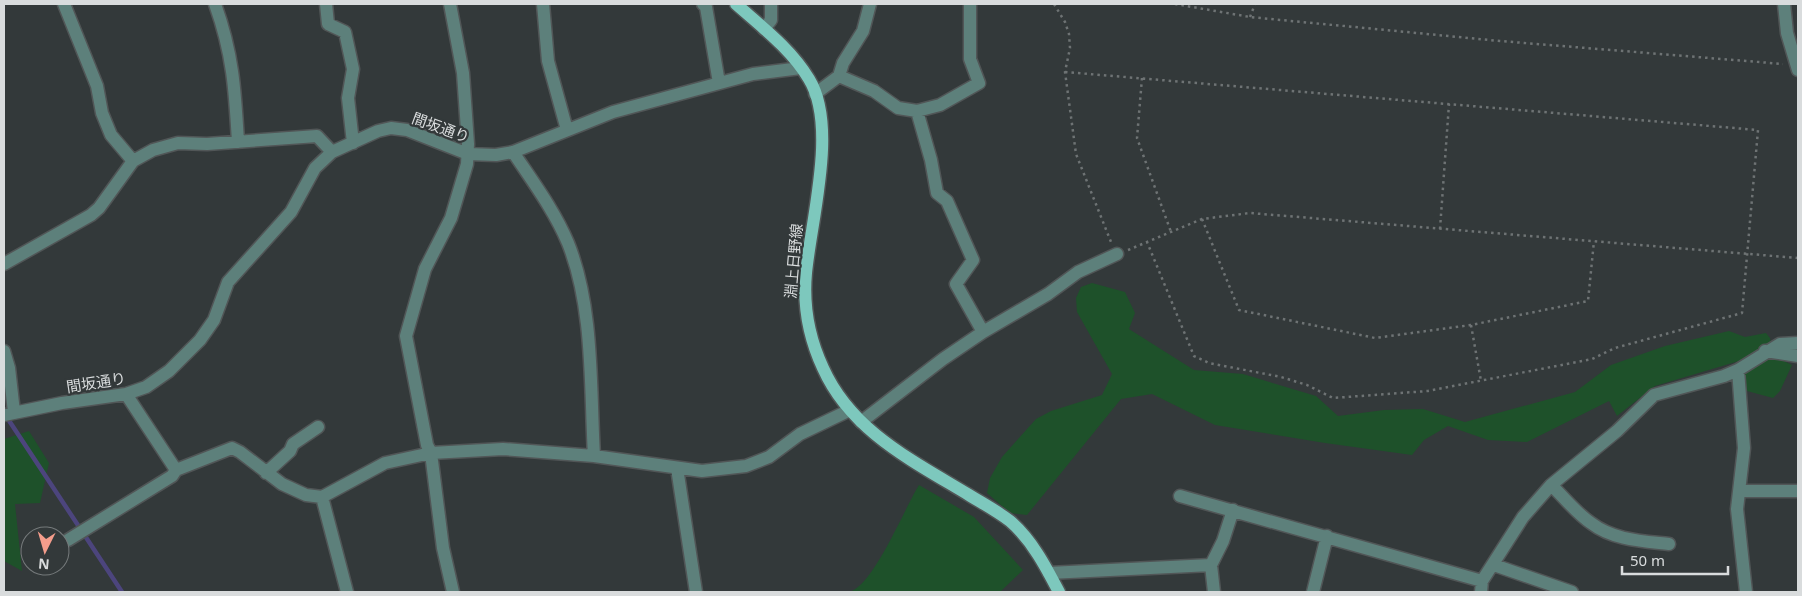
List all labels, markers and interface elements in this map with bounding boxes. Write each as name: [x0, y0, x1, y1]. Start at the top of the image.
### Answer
street label: 間坂通り: [409, 107, 473, 147]
street label: 淵上日野線: [780, 223, 806, 299]
street label: 間坂通り: [65, 367, 127, 397]
north arrow: [20, 526, 70, 576]
scale bar: [1622, 544, 1728, 576]
text: 50 m: [1630, 550, 1665, 570]
text: N: [37, 554, 50, 574]

